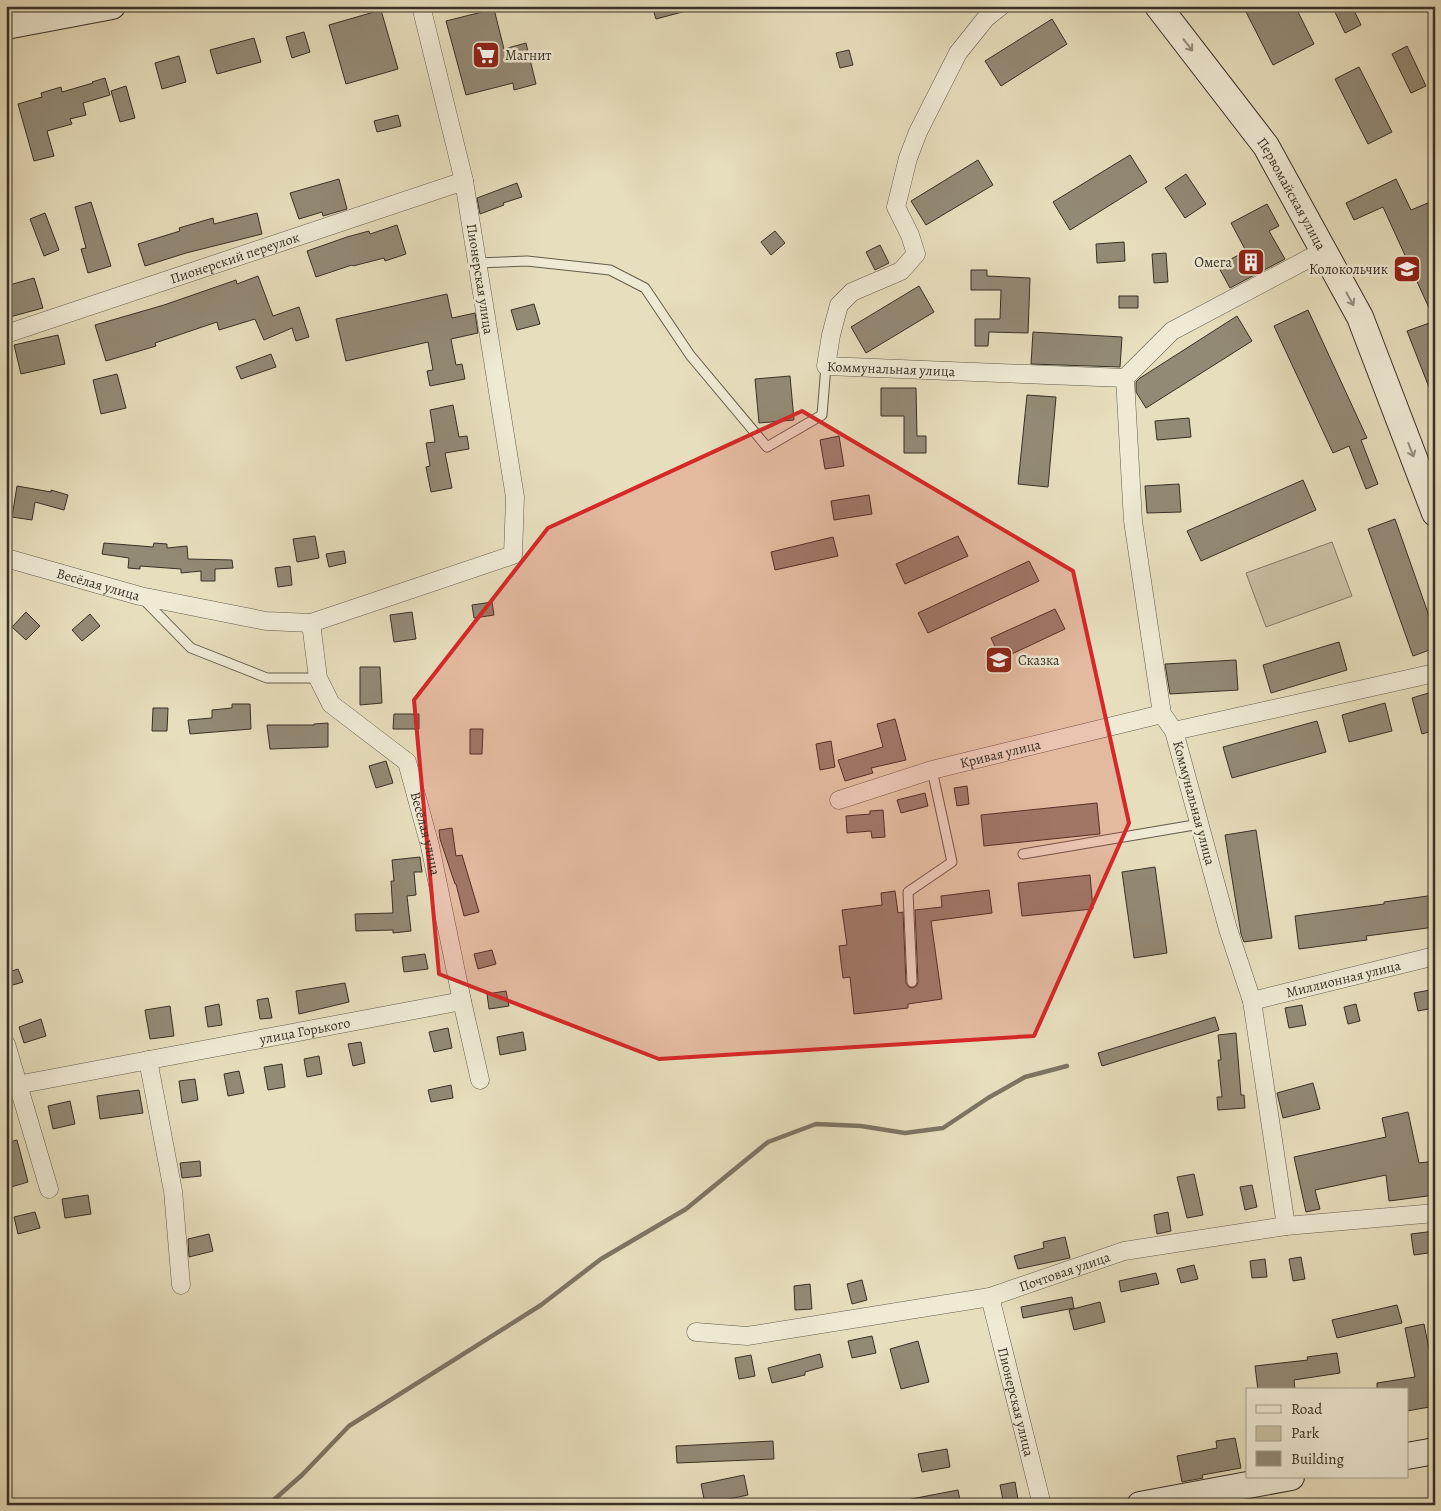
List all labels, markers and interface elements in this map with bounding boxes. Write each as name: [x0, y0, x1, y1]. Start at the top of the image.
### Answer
one-way arrow: [1182, 38, 1193, 51]
supermarket icon: Магнит: [471, 40, 501, 70]
place label: Магнит: [505, 46, 552, 65]
street label: Первомайская улица: [1253, 133, 1331, 254]
street label: Пионерская улица: [462, 222, 498, 336]
street label: Пионерский переулок: [167, 227, 302, 288]
building icon: Омега: [1236, 247, 1266, 277]
place label: Омега: [1194, 253, 1233, 272]
school or university icon: Колокольчик: [1392, 254, 1422, 284]
place label: Колокольчик: [1309, 260, 1388, 279]
one-way arrow: [1345, 292, 1355, 307]
street label: Коммунальная улица: [826, 357, 956, 381]
one-way arrow: [1406, 442, 1416, 457]
street label: Весёлая улица: [55, 563, 143, 605]
school or university icon: Сказка: [984, 645, 1014, 675]
place label: Сказка: [1018, 651, 1060, 670]
street label: Кривая улица: [958, 734, 1043, 772]
street label: Коммунальная улица: [1168, 739, 1220, 868]
street label: Весёлая улица: [406, 789, 445, 877]
street label: Миллионная улица: [1284, 955, 1403, 1002]
street label: улица Горького: [257, 1013, 352, 1049]
street label: Почтовая улица: [1016, 1247, 1113, 1296]
street label: Пионерская улица: [993, 1345, 1039, 1459]
legend: [1246, 1388, 1408, 1478]
text: Road: [1291, 1399, 1323, 1419]
text: Park: [1291, 1423, 1320, 1443]
text: Building: [1291, 1449, 1344, 1469]

